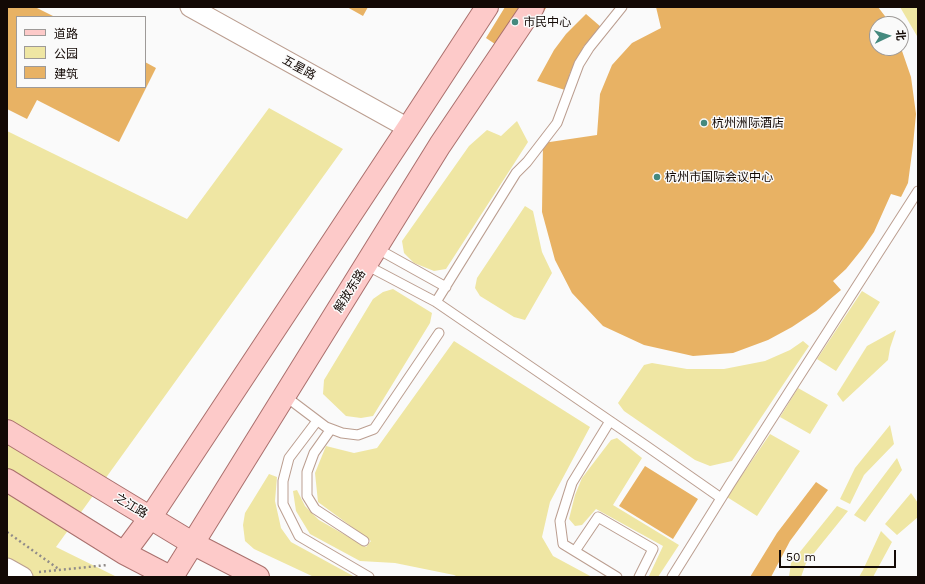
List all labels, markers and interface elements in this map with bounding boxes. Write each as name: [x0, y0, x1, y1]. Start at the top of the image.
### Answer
place label: 市民中心: [523, 15, 571, 29]
legend: [16, 16, 146, 88]
north arrow: [869, 16, 909, 56]
marker: 市民中心: [510, 17, 520, 27]
text: 道路: [54, 27, 78, 41]
text: 北: [894, 29, 907, 41]
text: 公园: [54, 47, 78, 61]
street label: 五星路: [280, 53, 318, 83]
text: 建筑: [54, 67, 78, 81]
place label: 杭州洲际酒店: [712, 116, 784, 130]
marker: 杭州洲际酒店: [699, 118, 709, 128]
place label: 杭州市国际会议中心: [665, 170, 773, 184]
marker: 杭州市国际会议中心: [652, 172, 662, 182]
street label: 解放东路: [331, 267, 369, 315]
street label: 之江路: [112, 491, 150, 521]
scale bar: [781, 542, 898, 568]
text: 50 m: [786, 550, 816, 564]

